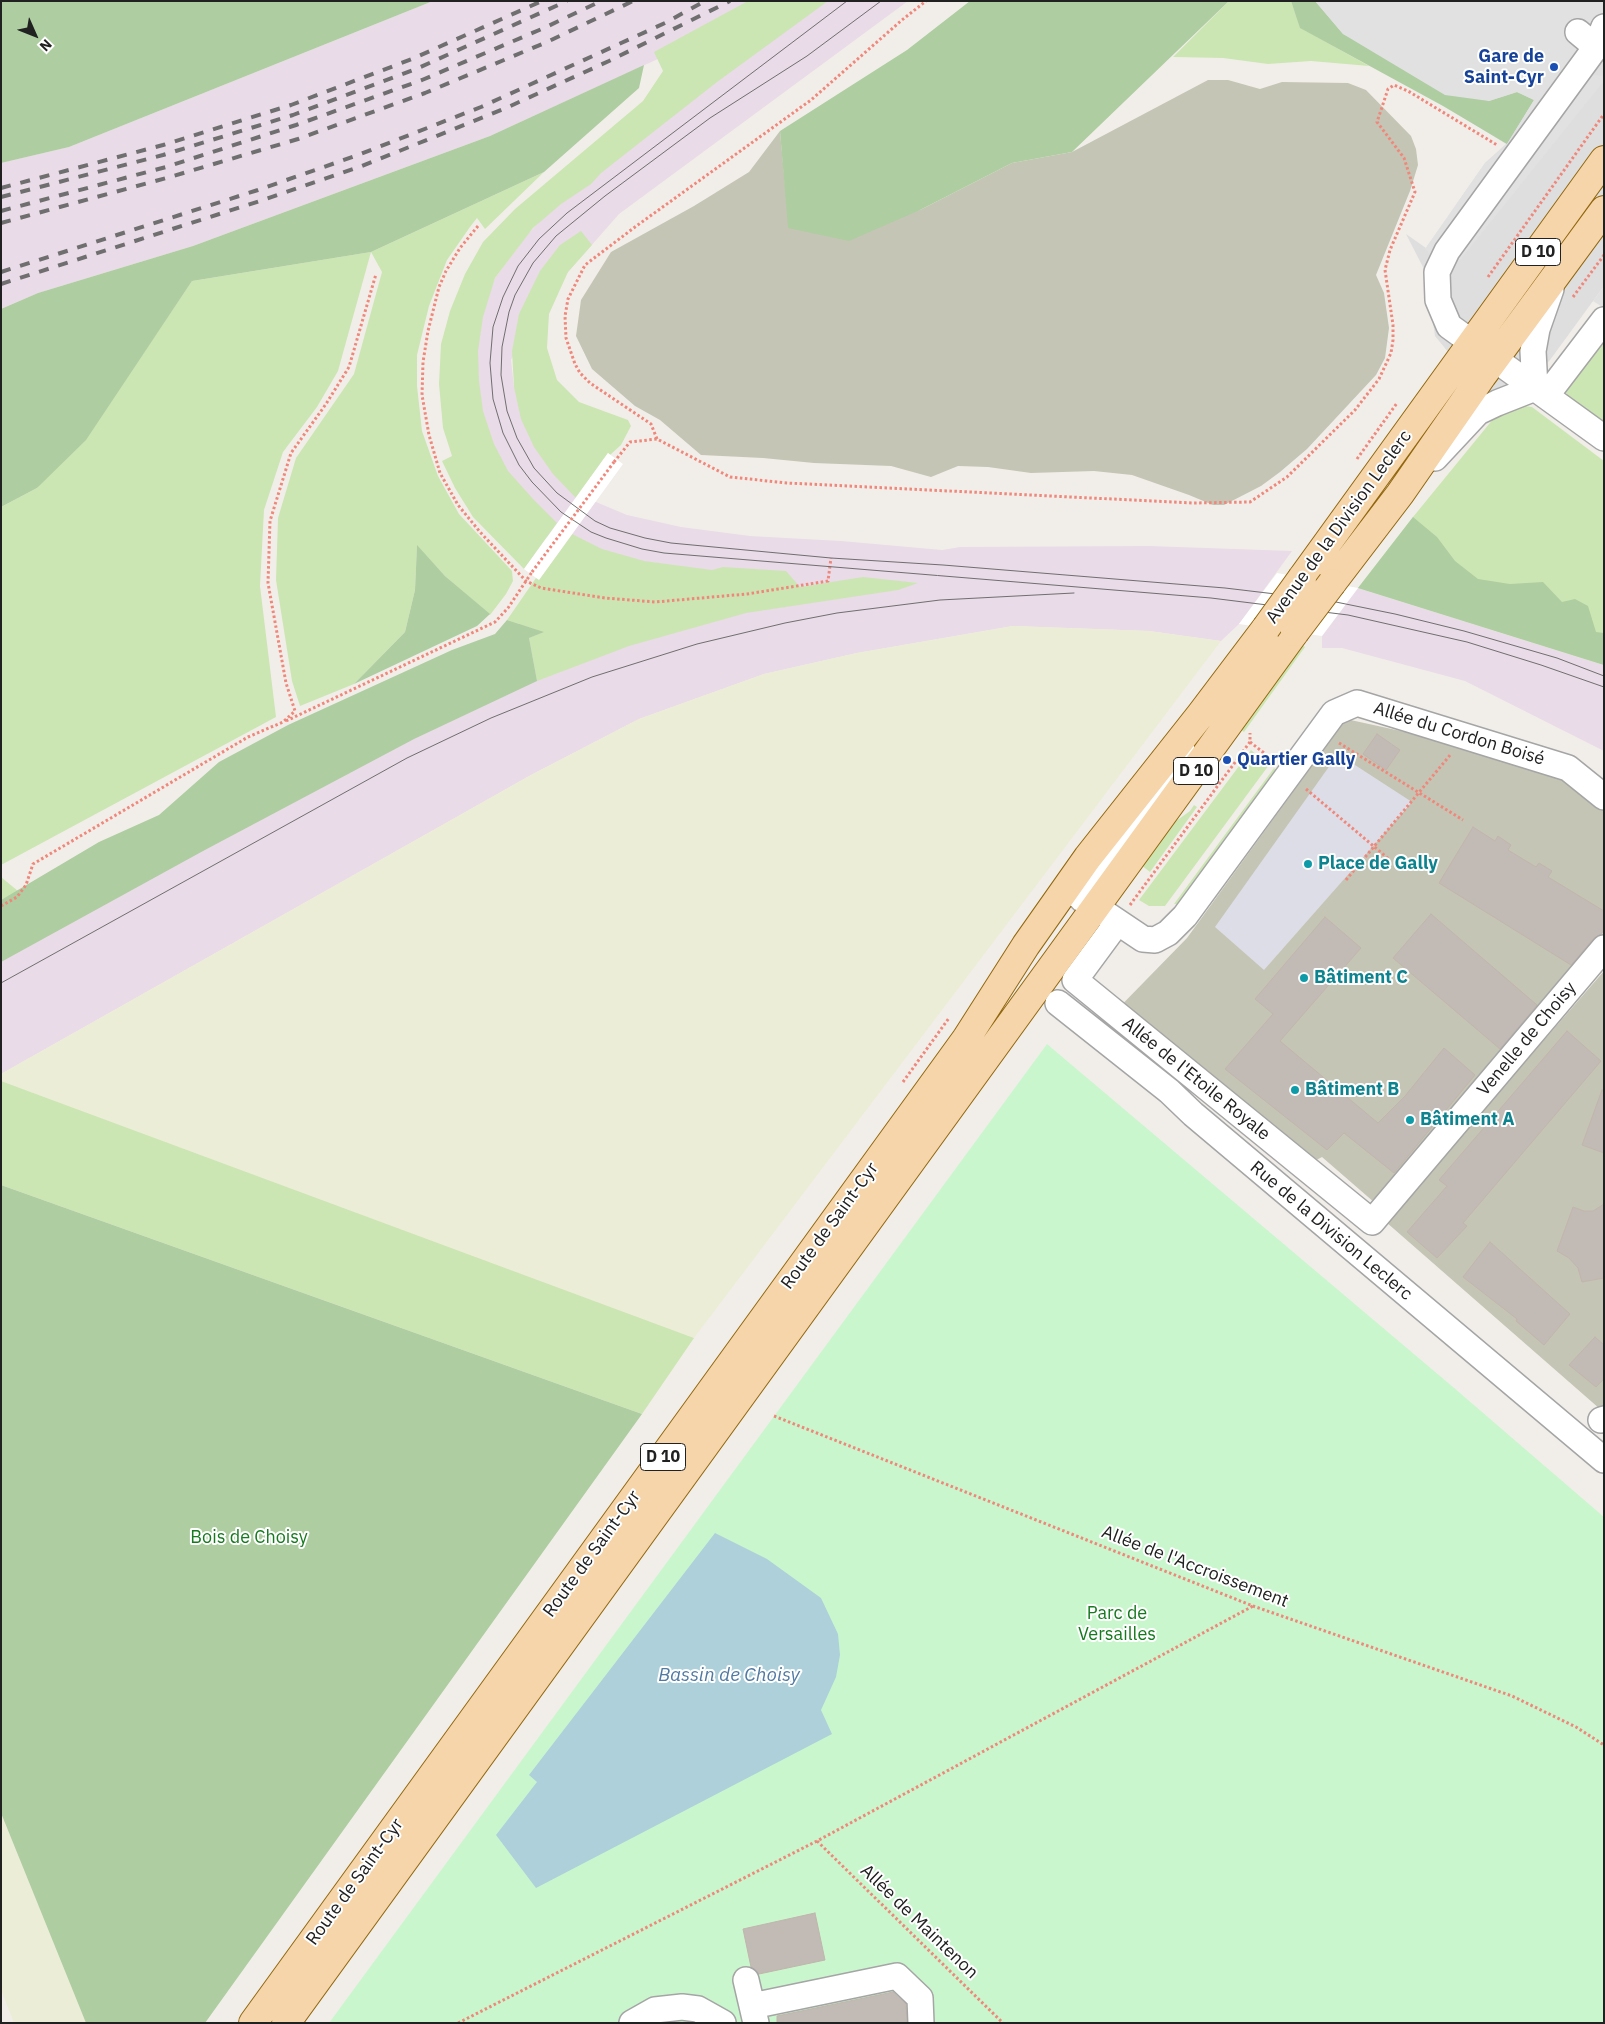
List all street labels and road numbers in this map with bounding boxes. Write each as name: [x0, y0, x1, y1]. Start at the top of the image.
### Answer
road number: D 10: [1516, 238, 1560, 266]
street label: Avenue de la Division Leclerc: [1262, 426, 1416, 628]
street label: Allée du Cordon Boisé: [1371, 698, 1547, 770]
road number: D 10: [1174, 758, 1218, 784]
street label: Venelle de Choisy: [1473, 978, 1581, 1100]
street label: Allée de l'Etoile Royale: [1118, 1013, 1274, 1145]
street label: Rue de la Division Leclerc: [1246, 1157, 1416, 1305]
street label: Route de Saint-Cyr: [777, 1158, 883, 1294]
road number: D 10: [640, 1444, 686, 1470]
street label: Route de Saint-Cyr: [539, 1486, 645, 1622]
street label: Allée de l'Accroissement: [1099, 1521, 1291, 1613]
street label: Route de Saint-Cyr: [302, 1814, 408, 1950]
street label: Allée de Maintenon: [856, 1860, 982, 1984]

